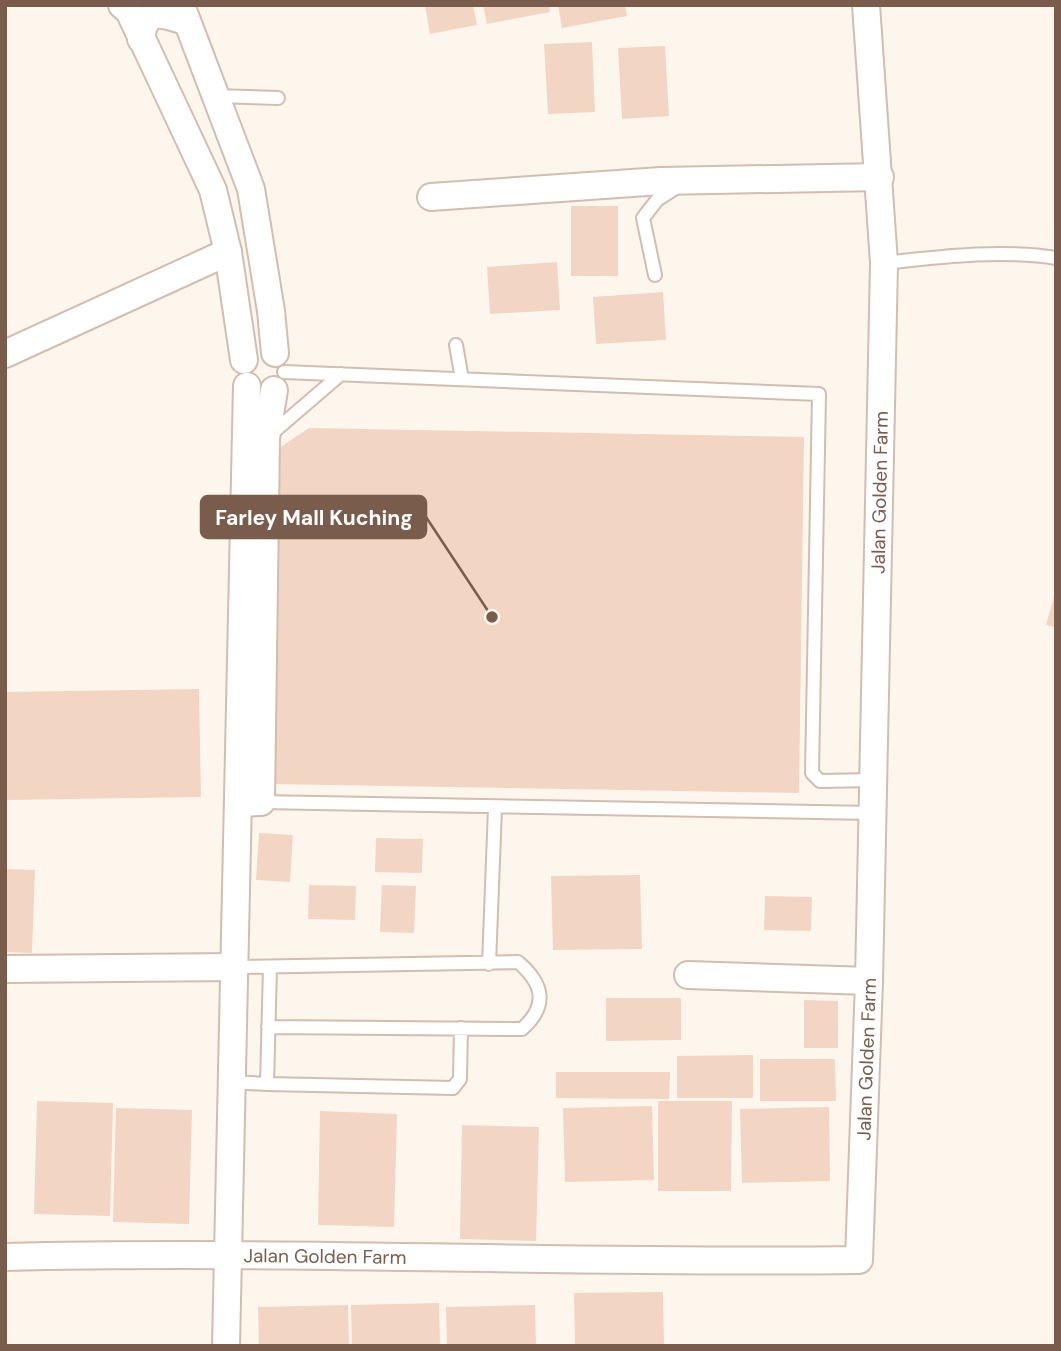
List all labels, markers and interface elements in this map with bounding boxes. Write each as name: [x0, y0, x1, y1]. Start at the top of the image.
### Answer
street label: Jalan Golden Farm: [866, 411, 894, 574]
callout: Farley Mall Kuching: [201, 496, 426, 538]
text: Farley Mall Kuching: [215, 504, 413, 532]
street label: Jalan Golden Farm: [851, 977, 882, 1141]
street label: Jalan Golden Farm: [243, 1243, 407, 1270]

